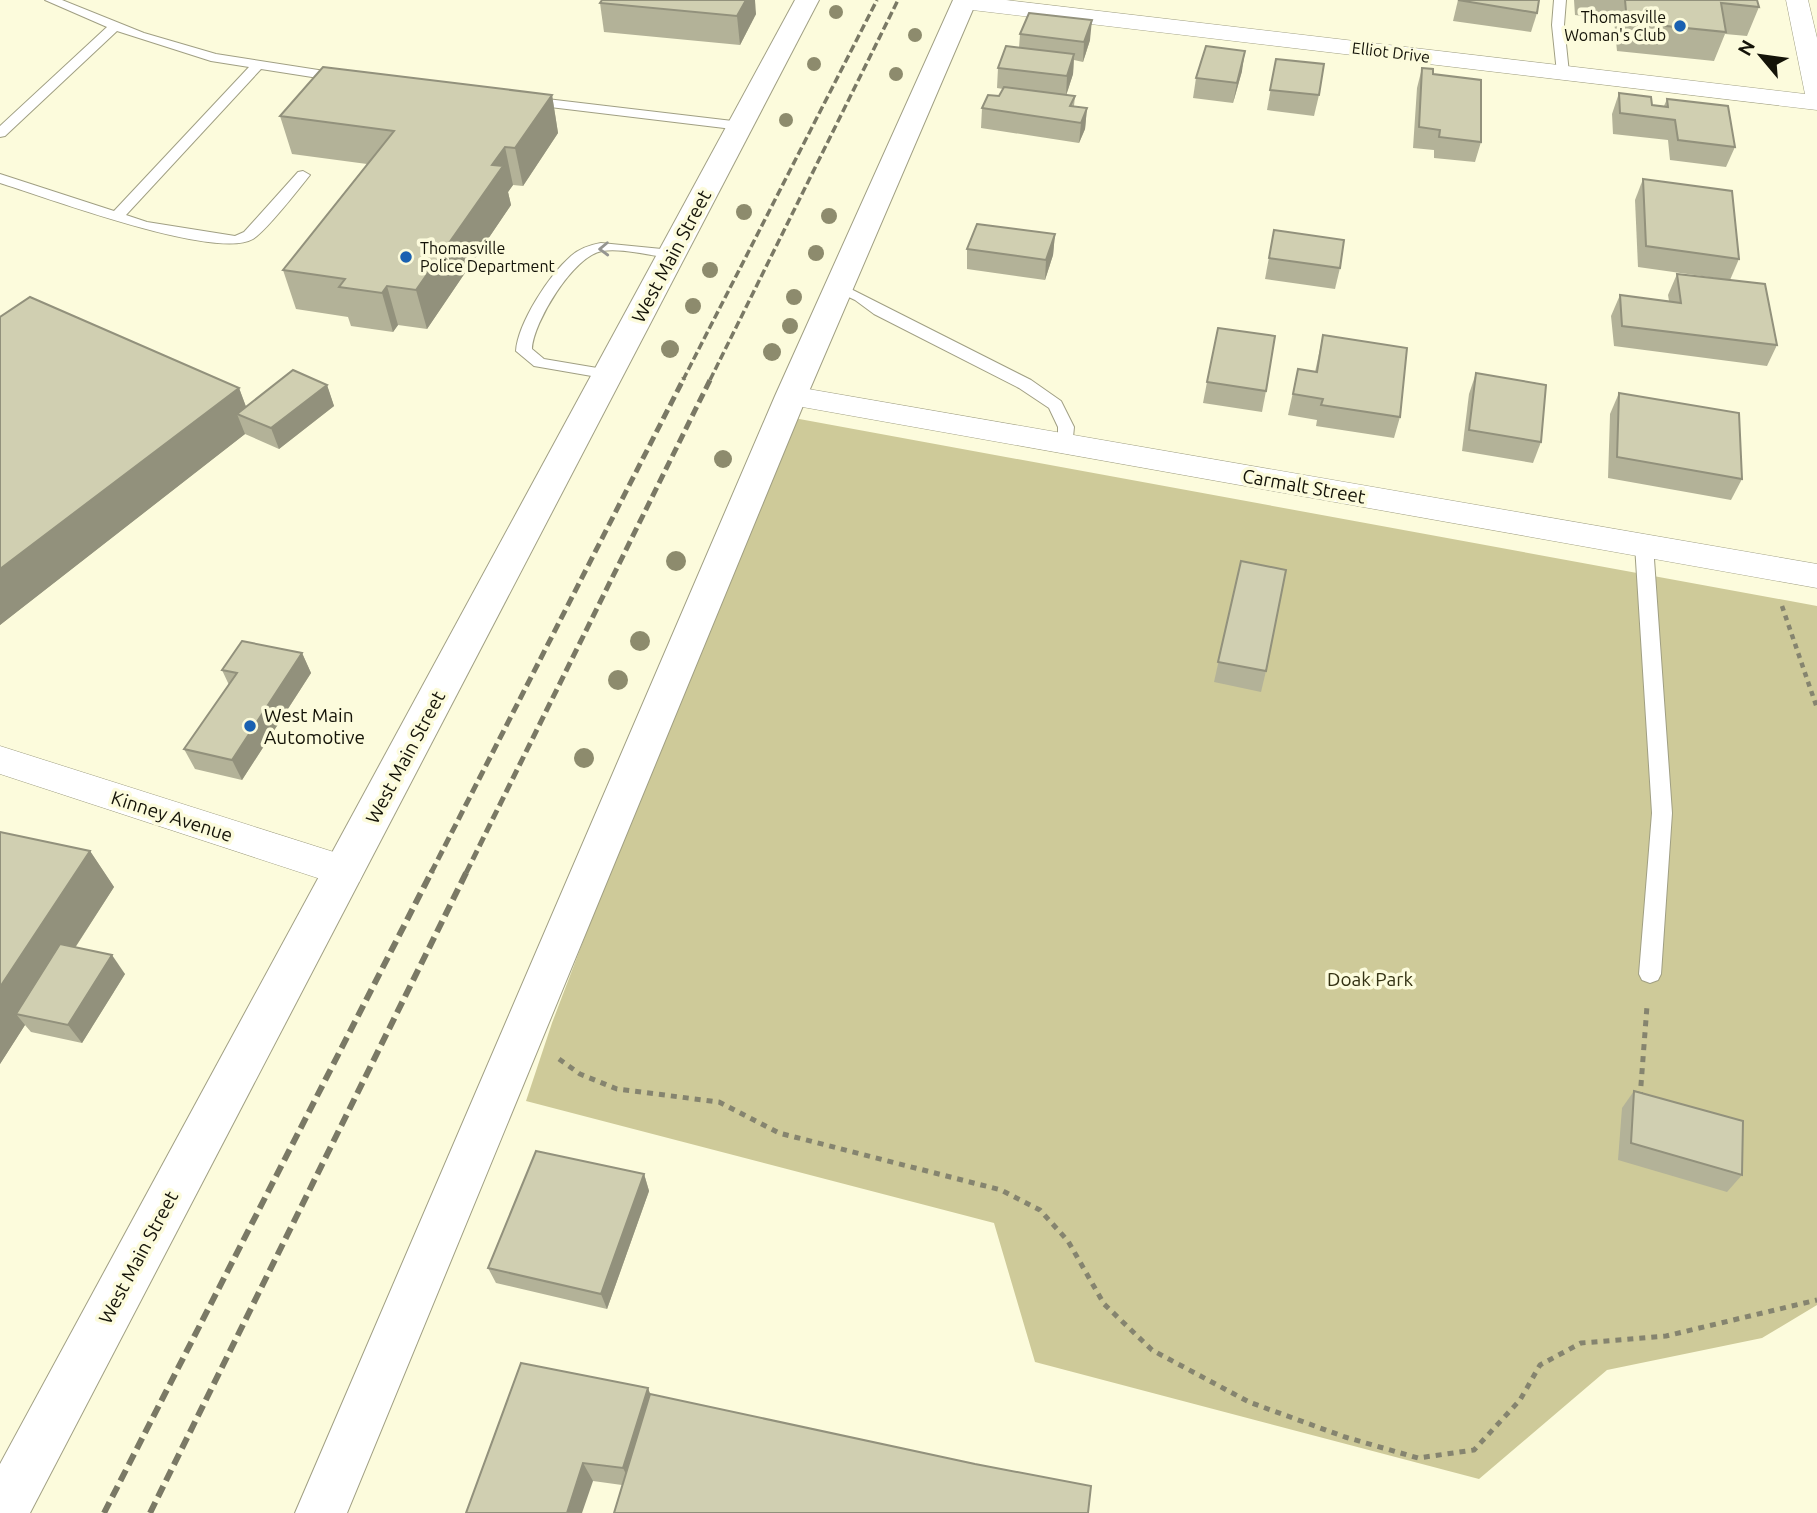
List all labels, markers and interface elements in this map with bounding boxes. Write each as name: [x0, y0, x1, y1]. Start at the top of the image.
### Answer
place label: Thomasville Woman's Club: [1564, 8, 1666, 44]
marker: Thomasville Woman's Club: [1672, 18, 1688, 34]
north arrow: [1726, 21, 1796, 91]
text: N: [1733, 36, 1759, 59]
street label: Elliot Drive: [1351, 38, 1431, 66]
street label: West Main Street: [627, 185, 715, 326]
place label: Thomasville Police Department: [420, 239, 556, 275]
one-way arrow: [598, 241, 609, 256]
marker: Thomasville Police Department: [398, 249, 414, 265]
street label: Carmalt Street: [1241, 464, 1368, 508]
street label: West Main Street: [361, 686, 449, 827]
place label: West Main Automotive: [264, 704, 365, 748]
marker: West Main Automotive: [242, 718, 258, 734]
street label: Kinney Avenue: [109, 786, 235, 846]
park label: Doak Park: [1327, 968, 1413, 990]
street label: West Main Street: [94, 1186, 182, 1327]

